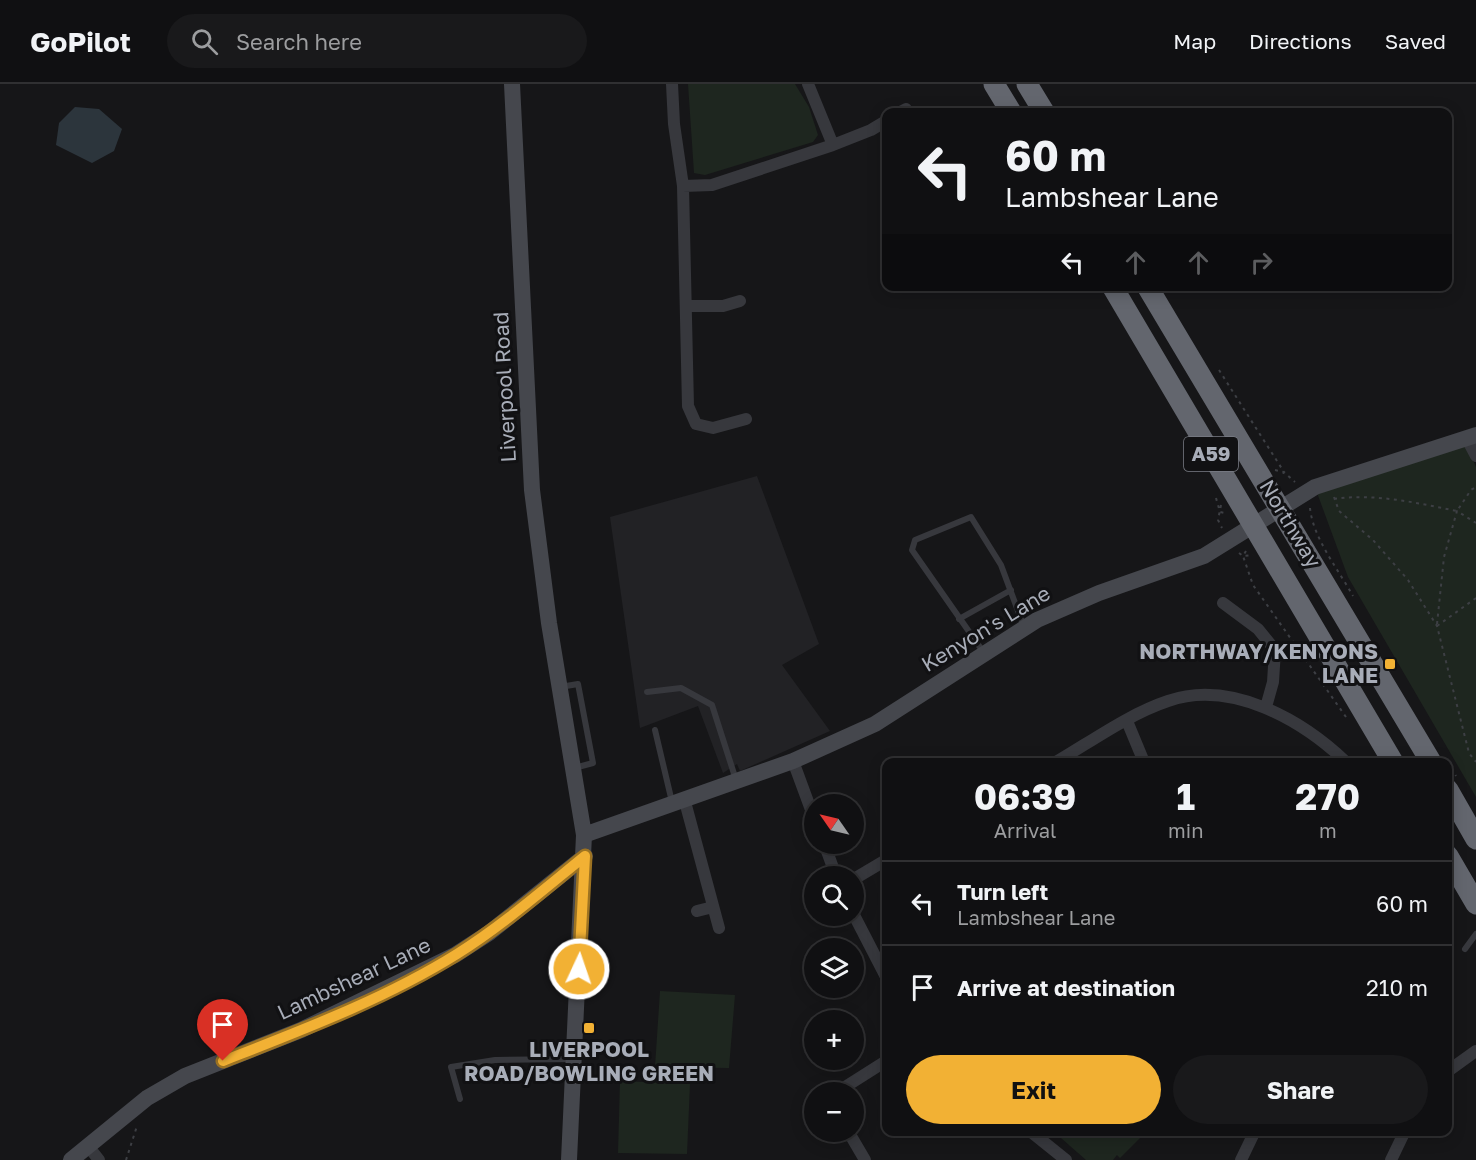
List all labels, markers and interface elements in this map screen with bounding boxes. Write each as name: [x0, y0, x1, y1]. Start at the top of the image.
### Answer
search box: [167, 14, 587, 68]
text: GoPilot: [30, 25, 131, 58]
icon: search: [188, 25, 221, 58]
text: Search here: [236, 28, 362, 55]
text: Map: [1173, 28, 1216, 54]
text: Directions: [1249, 28, 1352, 54]
text: Saved: [1385, 28, 1446, 54]
text: 60 m: [1005, 130, 1106, 180]
icon: left: [906, 132, 984, 210]
text: Lambshear Lane: [1005, 181, 1219, 213]
icon: left: [1056, 246, 1089, 279]
icon: ahead: [1119, 246, 1152, 279]
icon: ahead: [1182, 246, 1215, 279]
icon: right: [1245, 246, 1278, 279]
street label: Liverpool Road: [487, 311, 521, 463]
road number: A59: [1184, 437, 1238, 471]
street label: Northway: [1254, 475, 1327, 572]
street label: Kenyon's Lane: [916, 580, 1055, 677]
place label: NORTHWAY/KENYONS LANE: [1139, 638, 1378, 688]
marker: NORTHWAY/KENYONS LANE: [1383, 657, 1397, 671]
text: 06:39: [974, 775, 1076, 818]
text: 1: [1177, 775, 1195, 818]
text: 270: [1295, 775, 1360, 818]
north arrow: [804, 794, 864, 854]
map controls: [804, 794, 864, 1142]
text: Arrival: [994, 818, 1056, 842]
text: min: [1168, 818, 1203, 842]
text: m: [1319, 818, 1337, 842]
button: search: [804, 866, 864, 926]
text: Turn left: [957, 878, 1048, 905]
icon: left: [906, 887, 939, 920]
text: 60 m: [1376, 890, 1428, 917]
text: Lambshear Lane: [957, 905, 1115, 929]
street label: Lambshear Lane: [273, 931, 434, 1025]
position arrow: [547, 937, 611, 1001]
button: layers: [804, 938, 864, 998]
icon: arrive: [906, 971, 939, 1004]
text: Arrive at destination: [957, 974, 1175, 1001]
text: 210 m: [1366, 974, 1428, 1001]
pin: [197, 999, 248, 1061]
icon: arrive: [206, 1008, 239, 1041]
button: +: [804, 1010, 864, 1070]
marker: LIVERPOOL ROAD/BOWLING GREEN: [582, 1021, 596, 1035]
place label: LIVERPOOL ROAD/BOWLING GREEN: [464, 1036, 714, 1086]
button: Exit: [906, 1055, 1161, 1124]
button: Share: [1173, 1055, 1428, 1124]
button: −: [804, 1082, 864, 1142]

